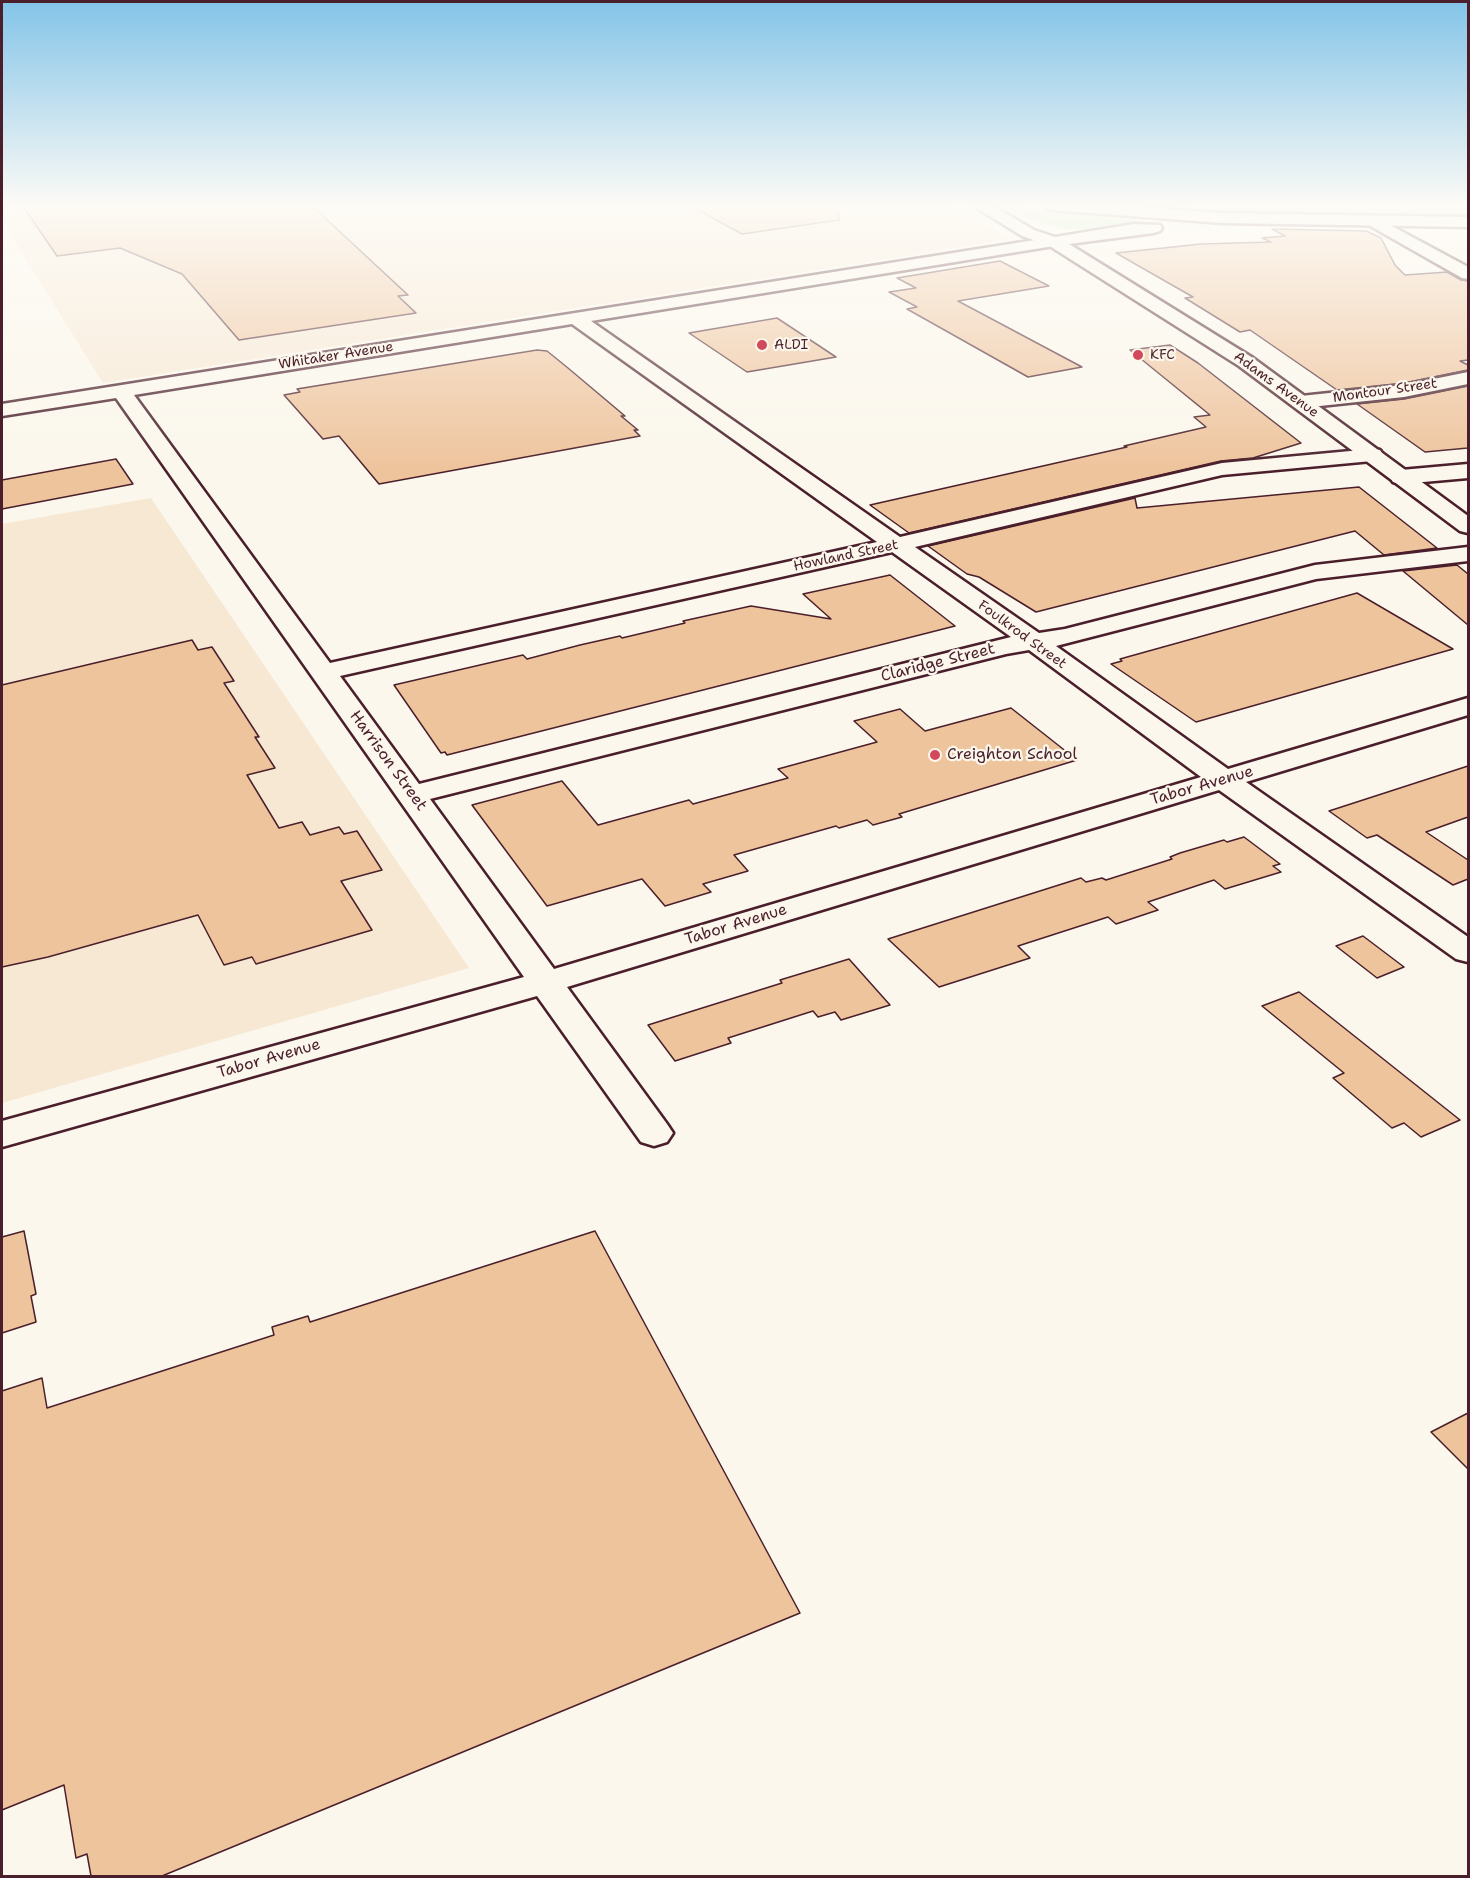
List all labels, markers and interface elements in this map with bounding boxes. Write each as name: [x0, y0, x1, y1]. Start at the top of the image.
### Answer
place label: ALDI: [774, 337, 808, 353]
marker: ALDI: [755, 338, 769, 352]
street label: Whitaker Avenue: [277, 339, 395, 373]
place label: KFC: [1150, 347, 1175, 363]
marker: KFC: [1131, 348, 1145, 362]
street label: Adams Avenue: [1230, 349, 1322, 421]
street label: Montour Street: [1332, 375, 1438, 407]
street label: Howland Street: [792, 537, 900, 575]
street label: Foulkrod Street: [975, 597, 1069, 673]
street label: Claridge Street: [879, 640, 997, 686]
street label: Harrison Street: [345, 707, 431, 815]
place label: Creighton School: [947, 745, 1077, 765]
marker: Creighton School: [928, 748, 942, 762]
street label: Tabor Avenue: [1148, 762, 1256, 810]
street label: Tabor Avenue: [682, 900, 790, 950]
street label: Tabor Avenue: [215, 1035, 323, 1083]

